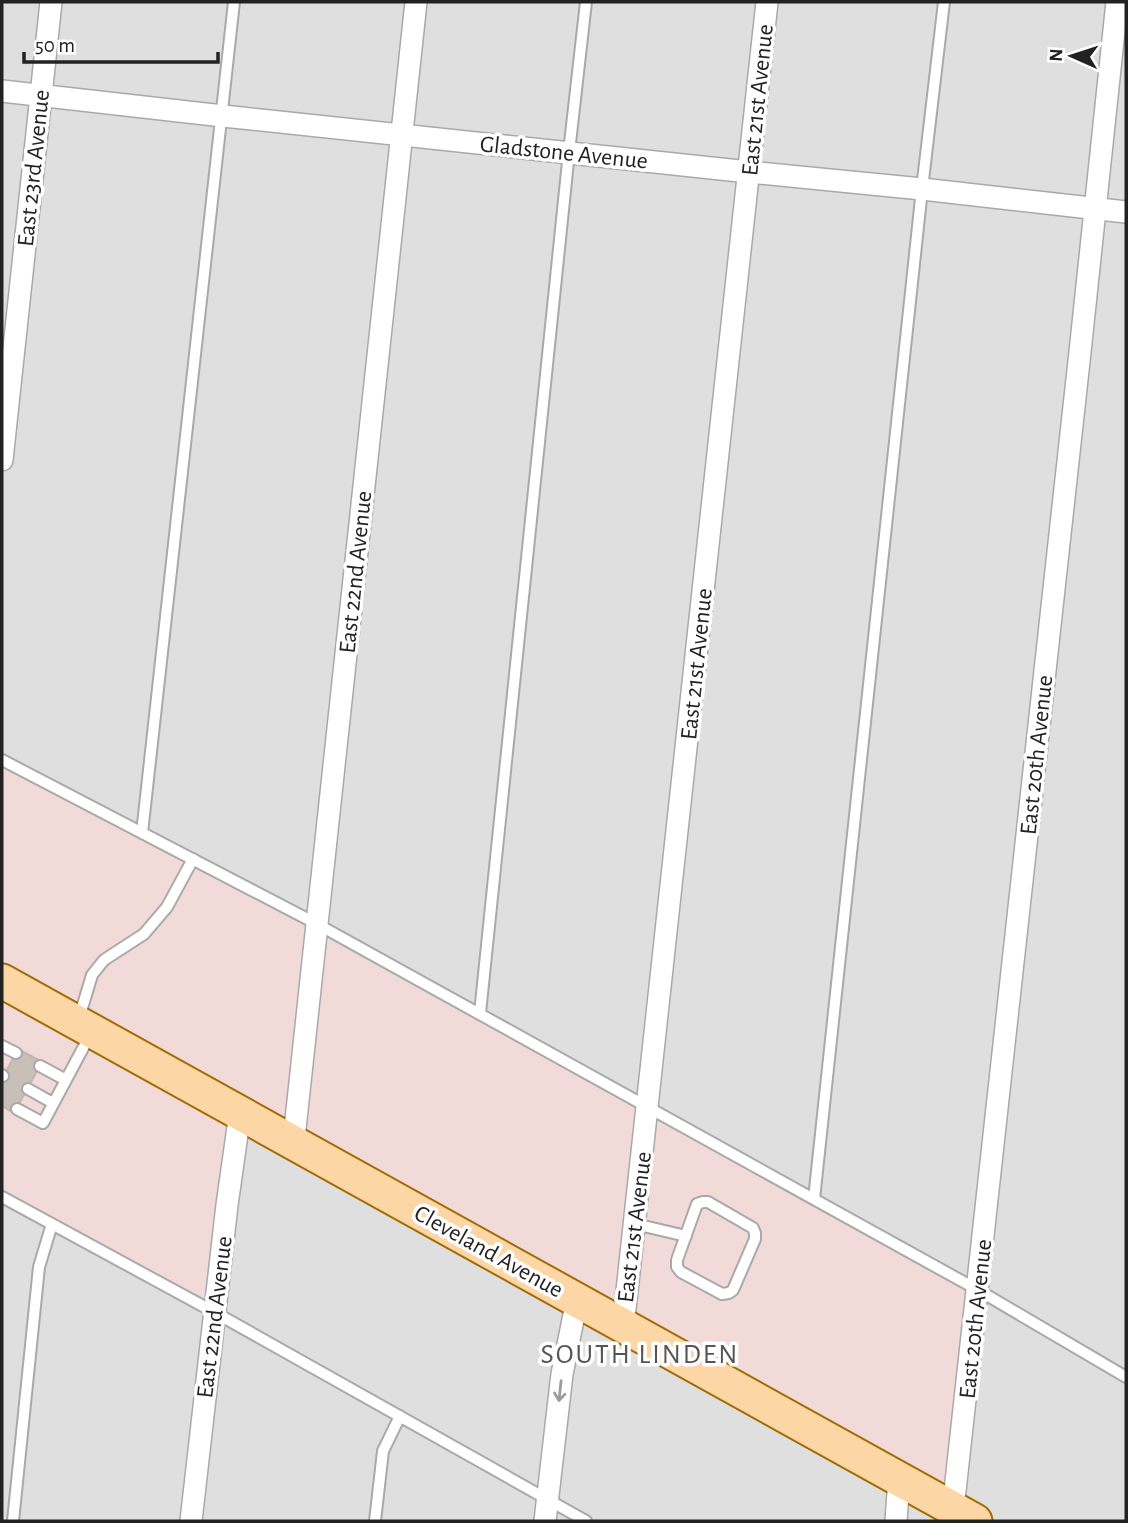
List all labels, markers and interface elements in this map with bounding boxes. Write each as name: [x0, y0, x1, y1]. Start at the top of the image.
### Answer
scale bar: [24, 21, 219, 65]
north arrow: [1037, 21, 1107, 91]
street label: East 21st Avenue: [738, 23, 778, 177]
text: 50 m: [35, 35, 75, 56]
text: N: [1047, 48, 1066, 62]
street label: East 23rd Avenue: [14, 89, 54, 248]
street label: Gladstone Avenue: [479, 132, 649, 174]
street label: East 22nd Avenue: [336, 490, 376, 655]
street label: East 21st Avenue: [677, 587, 717, 741]
street label: East 20th Avenue: [1017, 674, 1057, 836]
street label: East 21st Avenue: [614, 1150, 656, 1304]
street label: Cleveland Avenue: [410, 1201, 567, 1303]
street label: East 22nd Avenue: [193, 1235, 237, 1400]
street label: East 20th Avenue: [956, 1238, 996, 1400]
district label: SOUTH LINDEN: [540, 1341, 740, 1369]
one-way arrow: [554, 1379, 567, 1402]

